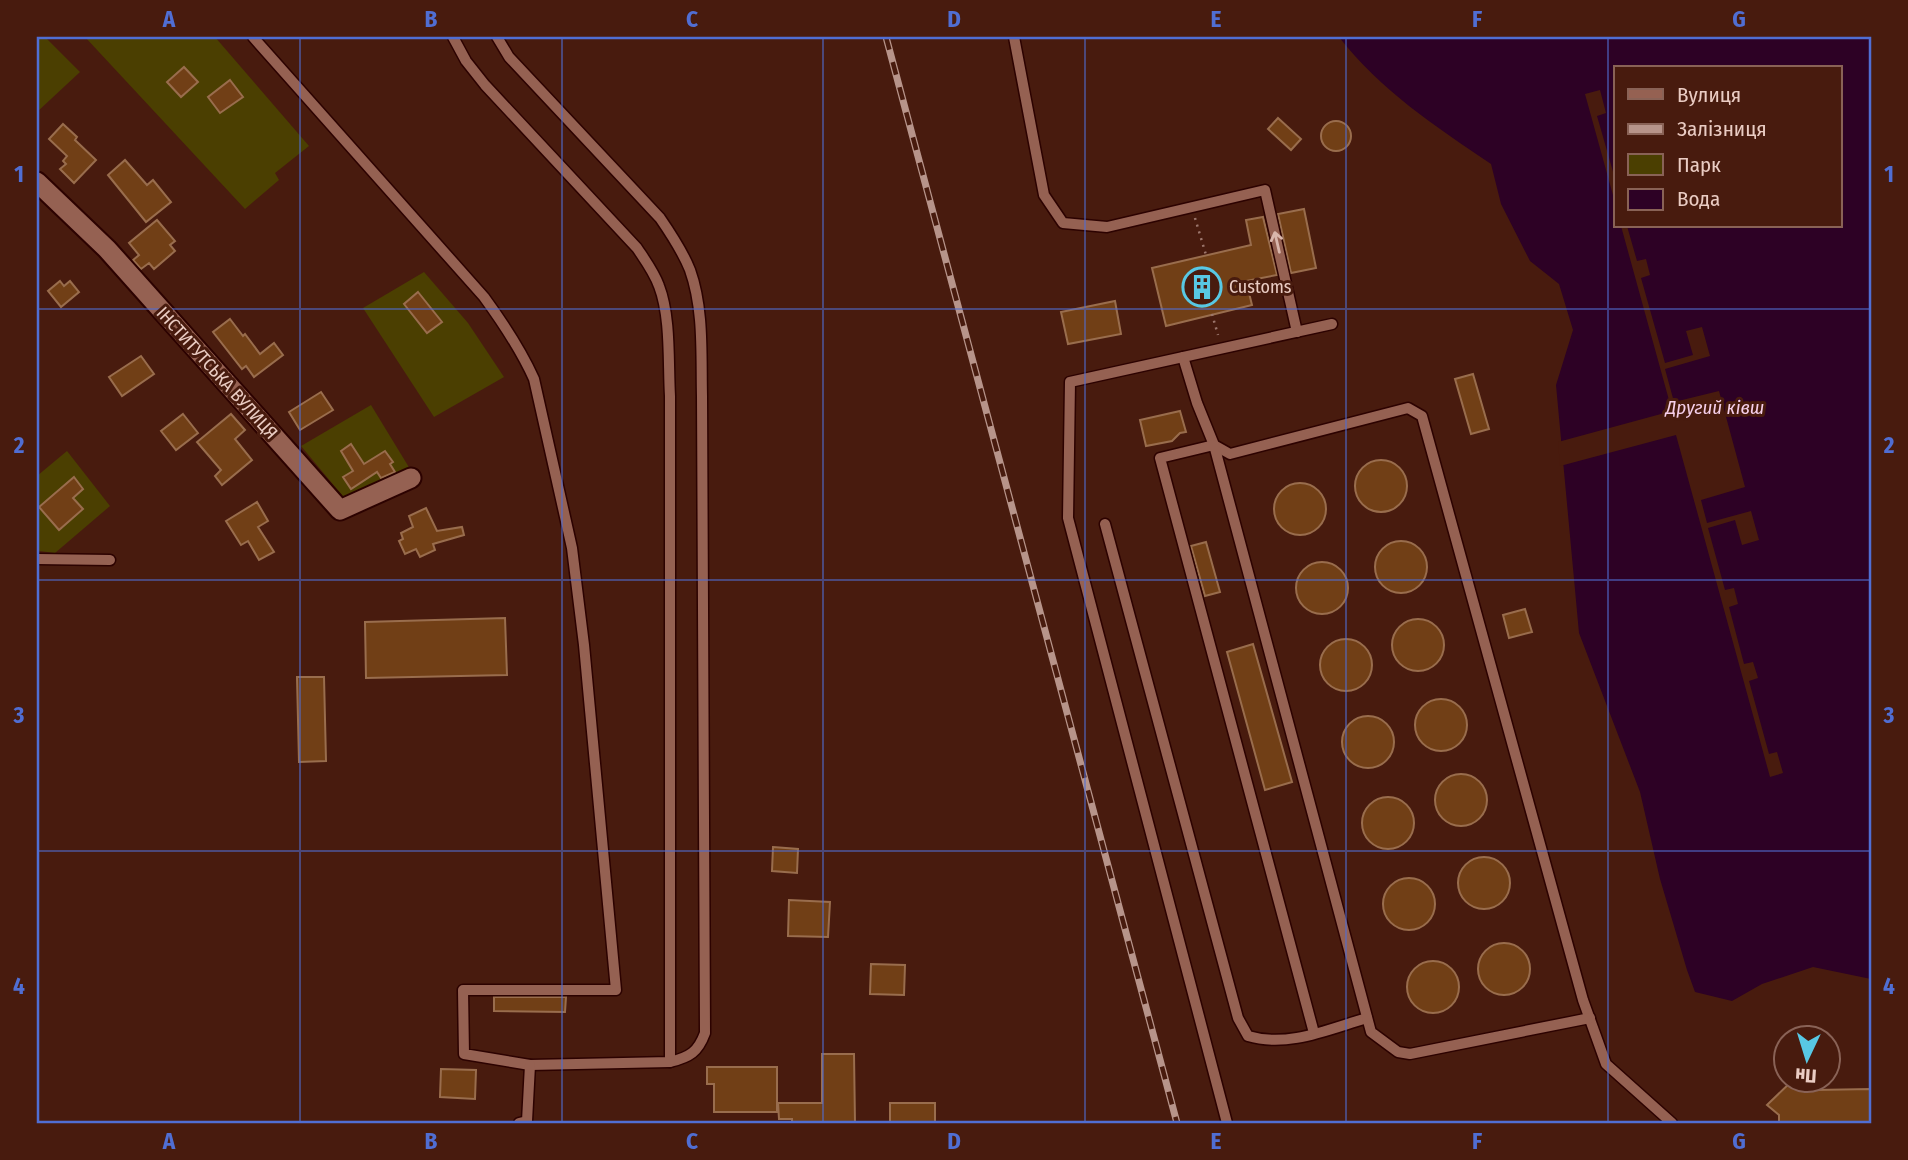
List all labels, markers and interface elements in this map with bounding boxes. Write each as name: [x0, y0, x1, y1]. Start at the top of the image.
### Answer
text: A: [162, 5, 176, 33]
text: B: [425, 5, 438, 33]
text: C: [686, 5, 698, 33]
text: D: [947, 5, 961, 33]
text: E: [1211, 5, 1222, 33]
text: F: [1472, 5, 1482, 33]
text: G: [1732, 5, 1746, 33]
legend: [1614, 66, 1842, 228]
text: Вулиця: [1677, 82, 1741, 108]
text: Залізниця: [1677, 116, 1767, 142]
text: Парк: [1677, 152, 1721, 178]
text: 1: [14, 160, 24, 188]
text: 1: [1884, 160, 1894, 188]
text: Вода: [1677, 186, 1720, 212]
one-way arrow: [1270, 231, 1283, 254]
building icon: Customs: [1181, 266, 1223, 308]
place label: Customs: [1229, 276, 1292, 298]
street label: ІНСТИТУТСЬКА ВУЛИЦЯ: [152, 302, 282, 444]
water label: Другий ківш: [1664, 396, 1764, 419]
text: 2: [13, 431, 25, 459]
text: 2: [1883, 431, 1895, 459]
text: 3: [13, 701, 25, 729]
text: 3: [1883, 701, 1895, 729]
text: 4: [13, 972, 25, 1000]
text: 4: [1883, 972, 1895, 1000]
north arrow: [1772, 1024, 1842, 1094]
text: Пн: [1794, 1063, 1817, 1088]
text: A: [162, 1127, 176, 1155]
text: B: [425, 1127, 438, 1155]
text: C: [686, 1127, 698, 1155]
text: D: [947, 1127, 961, 1155]
text: E: [1211, 1127, 1222, 1155]
text: F: [1472, 1127, 1482, 1155]
text: G: [1732, 1127, 1746, 1155]

